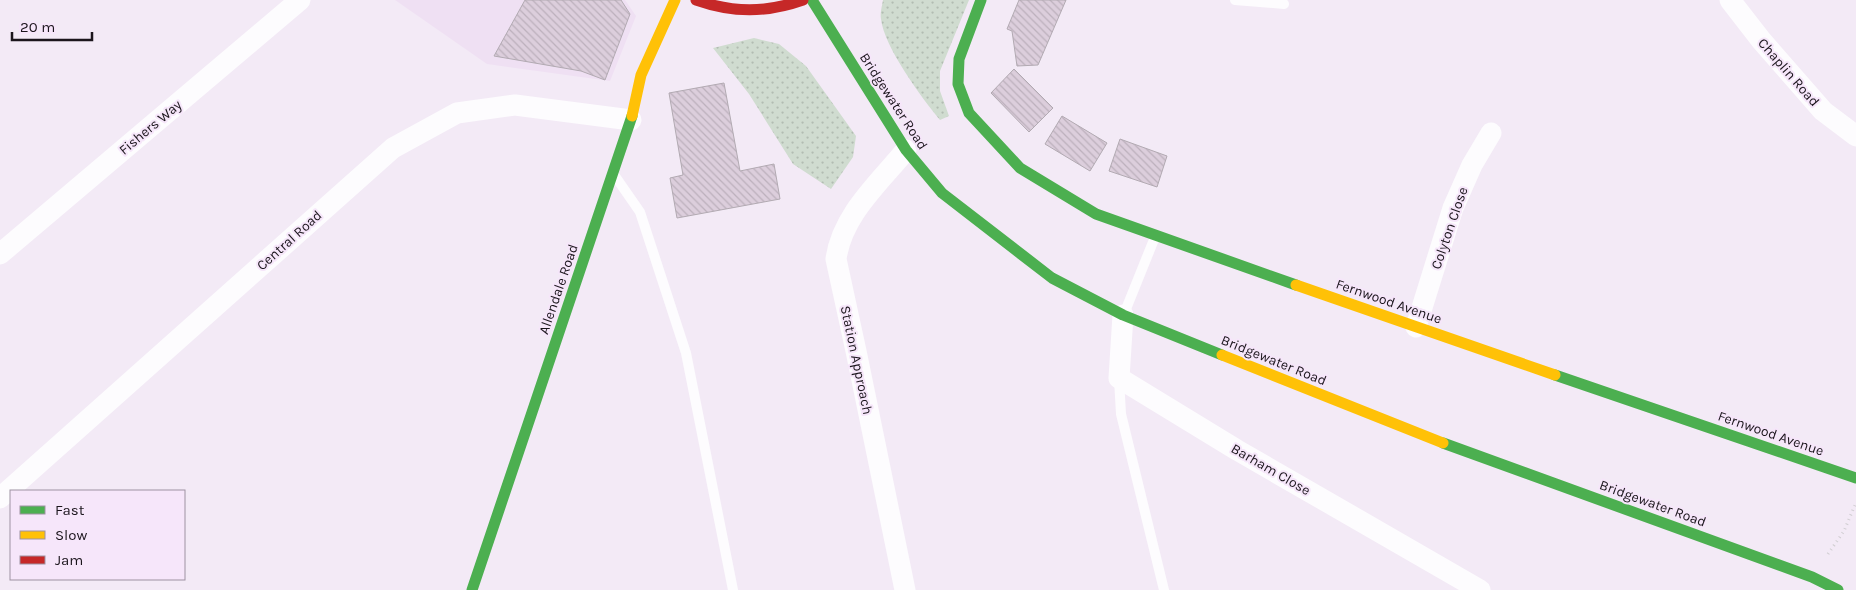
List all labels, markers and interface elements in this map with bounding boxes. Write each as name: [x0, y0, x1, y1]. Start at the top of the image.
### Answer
scale bar: [12, 10, 92, 42]
text: 20 m: [20, 18, 55, 36]
street label: Chaplin Road: [1754, 35, 1823, 110]
street label: Bridgewater Road: [856, 50, 931, 153]
street label: Fishers Way: [116, 96, 185, 158]
street label: Colyton Close: [1427, 185, 1472, 272]
street label: Central Road: [253, 207, 325, 274]
street label: Allendale Road: [535, 242, 582, 336]
street label: Fernwood Avenue: [1334, 275, 1444, 328]
street label: Station Approach: [837, 304, 876, 416]
street label: Bridgewater Road: [1219, 332, 1329, 389]
street label: Fernwood Avenue: [1716, 407, 1826, 460]
street label: Barham Close: [1228, 440, 1313, 499]
street label: Bridgewater Road: [1597, 476, 1708, 531]
legend: [10, 490, 185, 580]
text: Fast: [55, 501, 85, 519]
text: Slow: [55, 526, 87, 544]
text: Jam: [55, 551, 83, 569]

